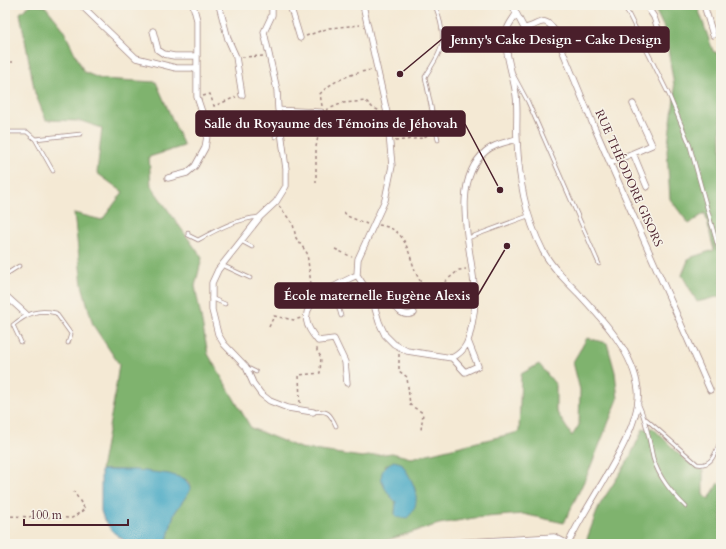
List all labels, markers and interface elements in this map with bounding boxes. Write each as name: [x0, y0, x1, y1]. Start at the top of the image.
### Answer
callout: Jenny's Cake Design - Cake Design: [442, 27, 669, 52]
text: Jenny's Cake Design - Cake Design: [448, 31, 662, 49]
street label: RUE THÉODORE GISORS: [591, 106, 667, 249]
callout: Salle du Royaume des Témoins de Jéhovah: [196, 111, 465, 136]
text: Salle du Royaume des Témoins de Jéhovah: [204, 115, 458, 133]
callout: École maternelle Eugène Alexis: [275, 283, 478, 308]
text: École maternelle Eugène Alexis: [284, 287, 470, 305]
scale bar: [24, 501, 128, 527]
text: 100 m: [30, 507, 63, 523]

